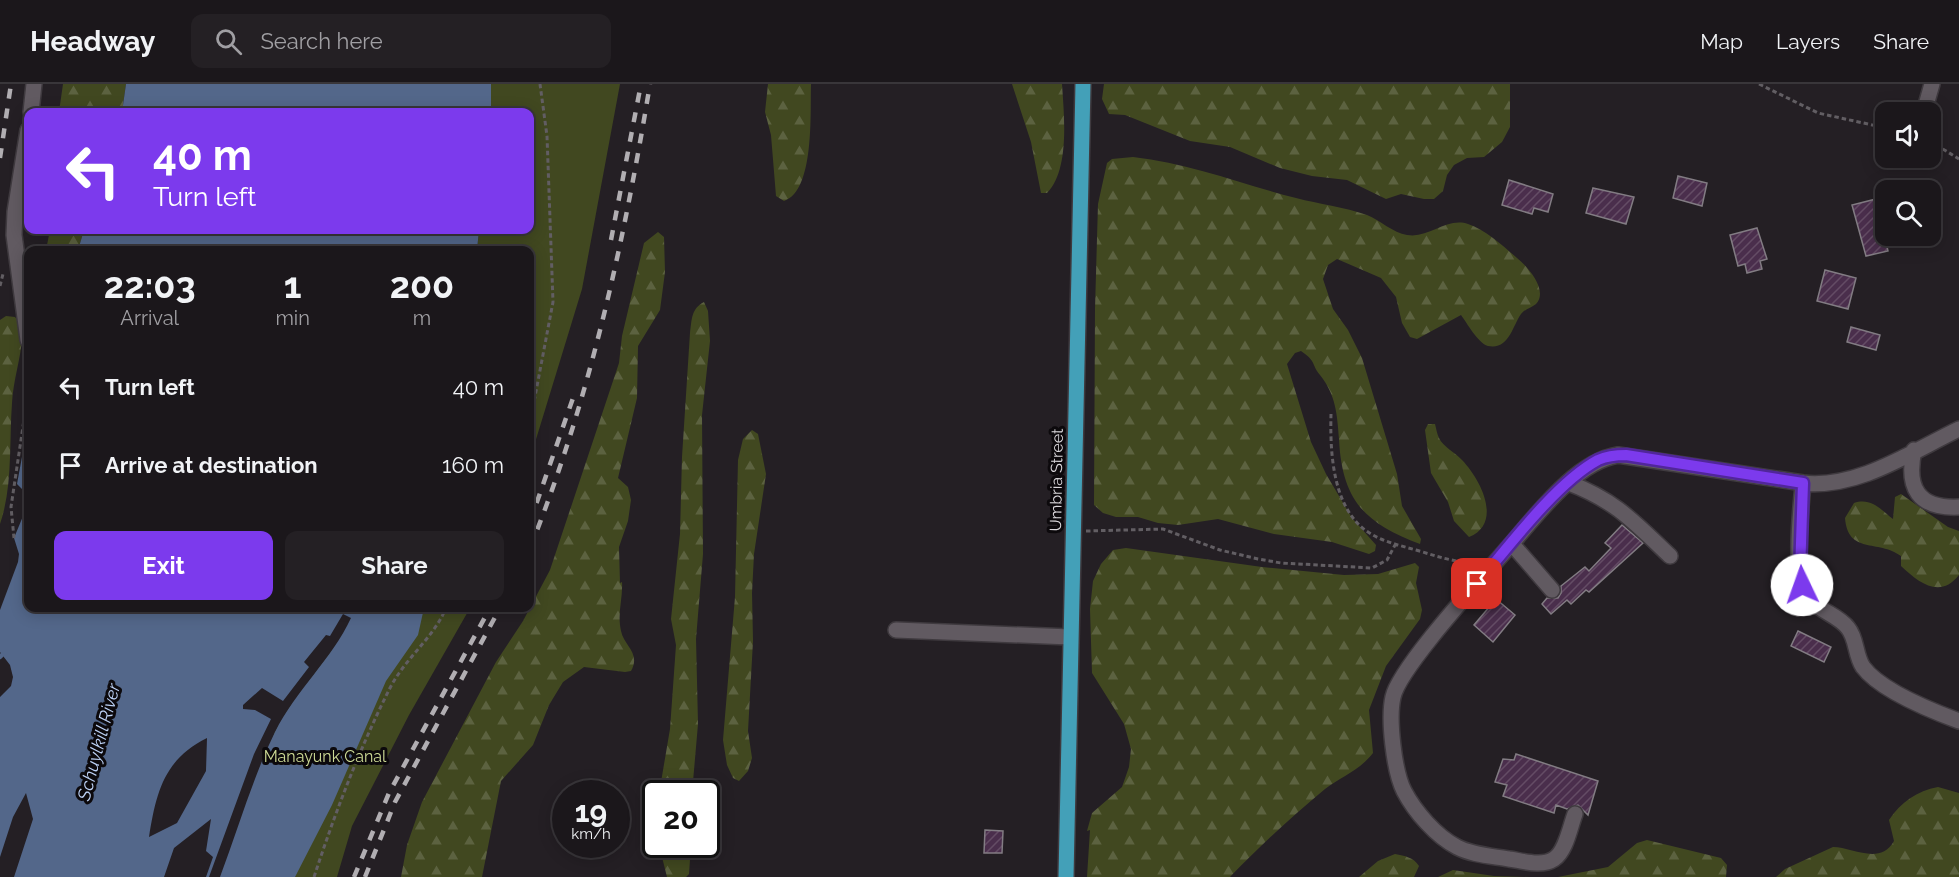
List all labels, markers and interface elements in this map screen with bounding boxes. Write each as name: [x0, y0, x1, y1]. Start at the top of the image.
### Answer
search box: [191, 14, 611, 68]
text: Headway: [30, 25, 155, 58]
icon: search: [212, 25, 245, 58]
text: Search here: [260, 28, 383, 54]
text: Map: [1700, 29, 1743, 54]
text: Layers: [1776, 29, 1840, 54]
text: Share: [1873, 29, 1929, 54]
map controls: [1875, 102, 1941, 246]
button: sound: [1875, 102, 1941, 168]
text: 40 m: [153, 131, 252, 180]
icon: left: [54, 132, 132, 210]
button: search: [1875, 180, 1941, 246]
text: Turn left: [153, 181, 256, 212]
text: 22:03: [104, 264, 196, 306]
text: 1: [284, 264, 301, 306]
text: 200: [390, 264, 454, 306]
text: Arrival: [120, 306, 179, 330]
text: min: [275, 306, 310, 330]
text: m: [413, 306, 431, 330]
icon: left: [54, 371, 87, 404]
text: Turn left: [105, 374, 195, 400]
text: 40 m: [453, 374, 504, 400]
street label: Umbria Street: [1046, 428, 1067, 532]
icon: arrive: [54, 449, 87, 482]
text: Arrive at destination: [105, 452, 318, 478]
text: 160 m: [442, 452, 504, 478]
button: Exit: [54, 531, 273, 600]
button: Share: [285, 531, 504, 600]
position arrow: [1770, 553, 1834, 617]
pin: [1451, 558, 1502, 609]
icon: arrive: [1460, 567, 1493, 600]
water label: Schuylkill River: [73, 680, 124, 804]
park label: Manayunk Canal: [264, 747, 387, 766]
speed limit sign: 20: [642, 780, 720, 858]
text: 19: [575, 794, 607, 829]
text: km/h: [571, 825, 611, 843]

